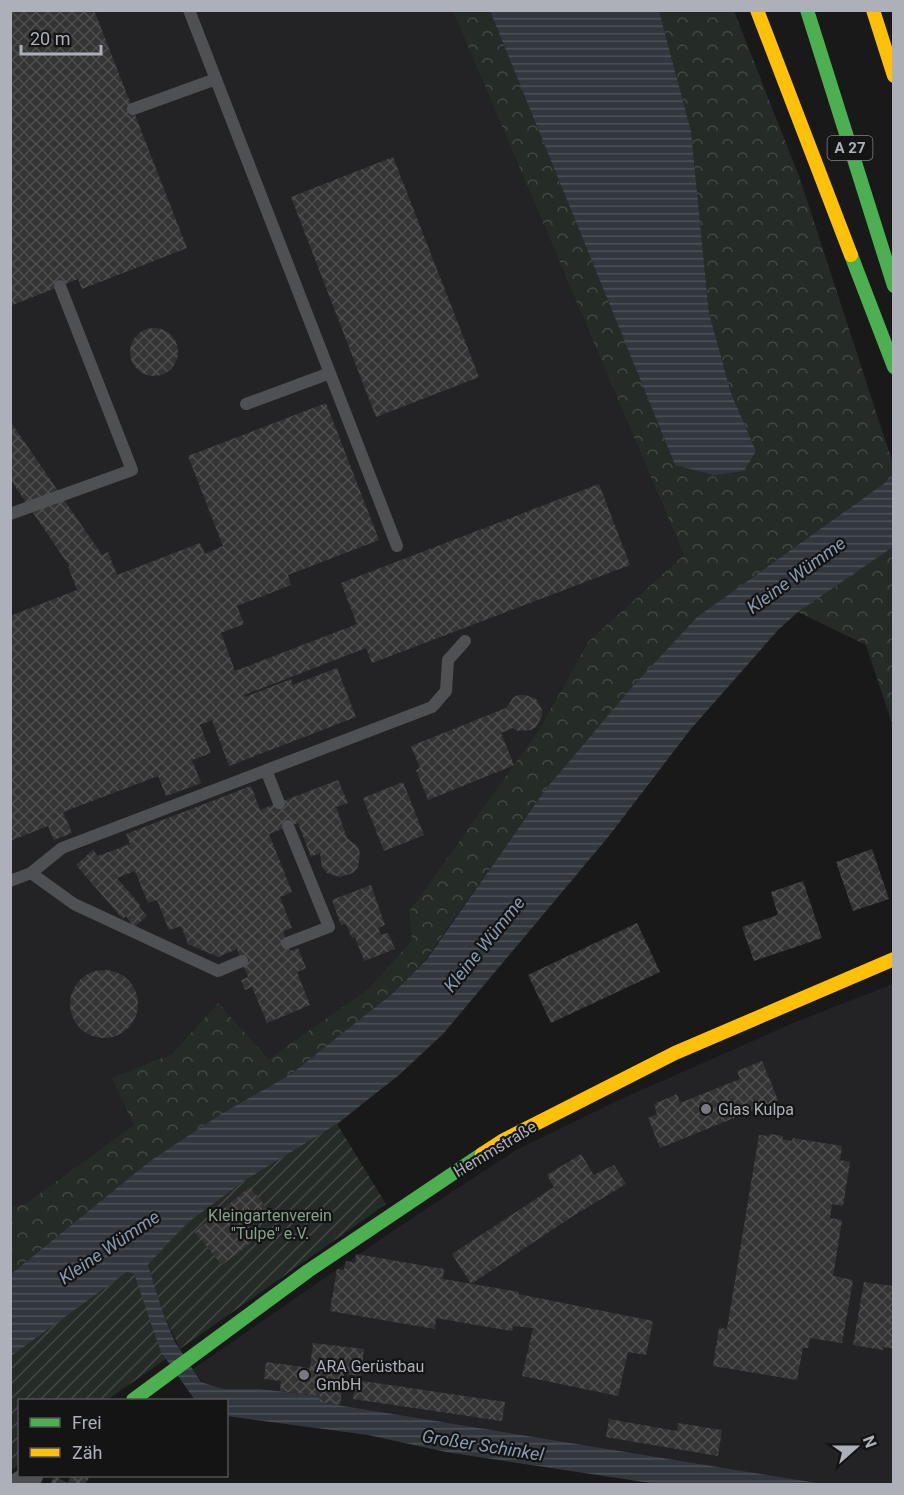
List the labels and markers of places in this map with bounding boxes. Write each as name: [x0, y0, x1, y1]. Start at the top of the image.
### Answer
place label: Glas Kulpa: [718, 1100, 794, 1119]
marker: Glas Kulpa: [699, 1102, 713, 1116]
place label: ARA Gerüstbau GmbH: [316, 1357, 424, 1394]
marker: ARA Gerüstbau GmbH: [297, 1368, 311, 1382]

